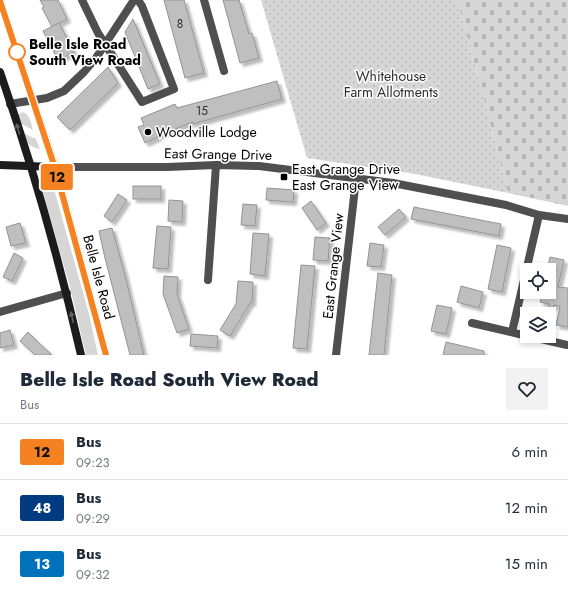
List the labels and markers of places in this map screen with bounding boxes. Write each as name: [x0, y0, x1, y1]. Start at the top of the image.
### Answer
place label: Belle Isle Road South View Road: [29, 34, 141, 70]
marker: Belle Isle Road South View Road: [8, 43, 26, 61]
place label: Woodville Lodge: [156, 122, 257, 142]
marker: Woodville Lodge: [143, 127, 153, 137]
place label: East Grange Drive East Grange View: [292, 159, 400, 195]
marker: East Grange Drive East Grange View: [279, 172, 289, 182]

